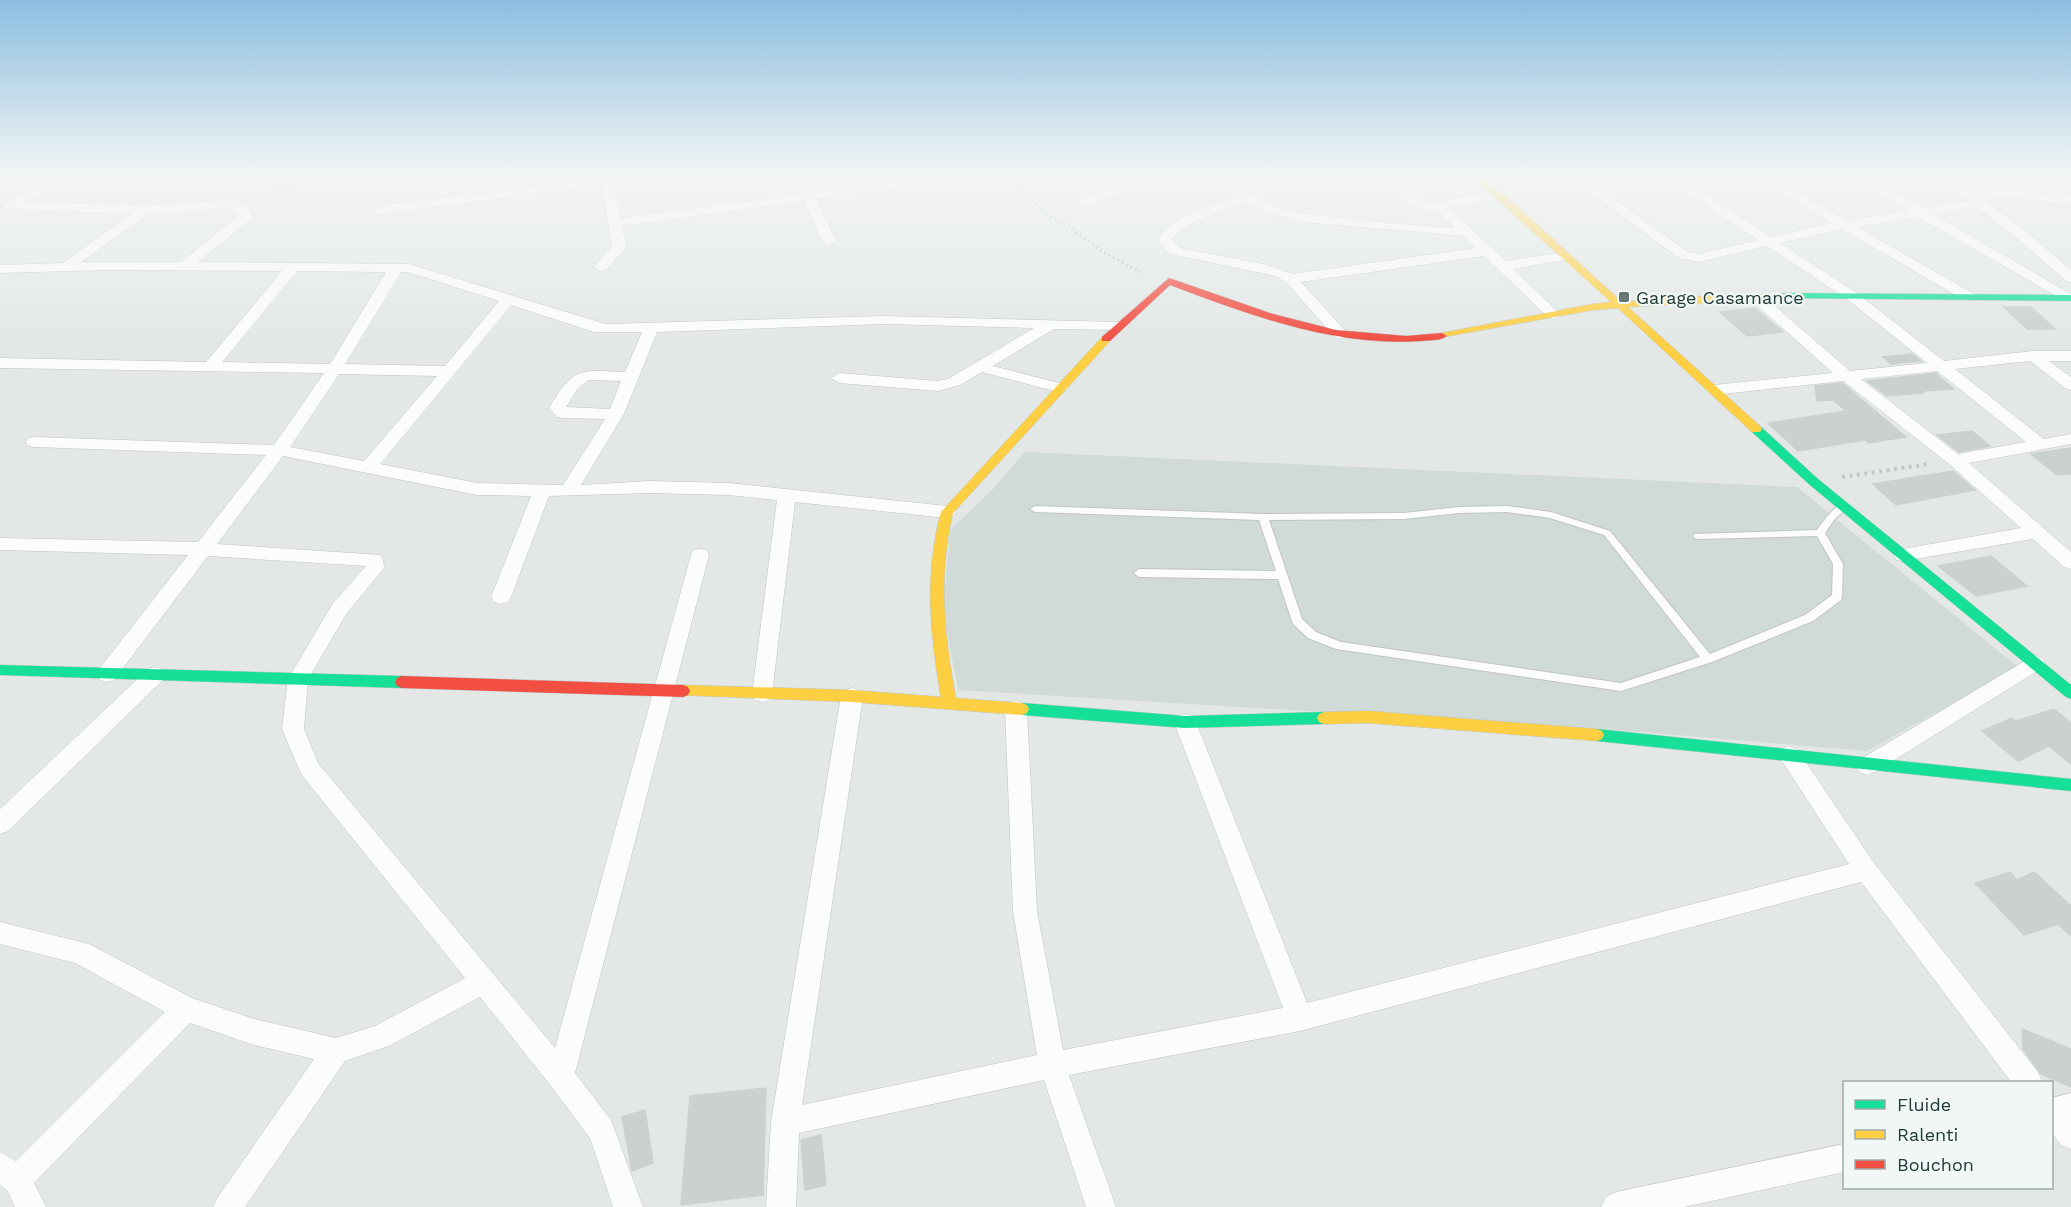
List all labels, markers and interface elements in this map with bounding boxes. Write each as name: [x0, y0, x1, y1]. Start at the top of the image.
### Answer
place label: Garage Casamance: [1636, 287, 1804, 308]
marker: Garage Casamance: [1617, 290, 1631, 304]
legend: [1843, 1081, 2053, 1189]
text: Fluide: [1897, 1094, 1951, 1115]
text: Ralenti: [1897, 1124, 1958, 1145]
text: Bouchon: [1897, 1154, 1974, 1175]

